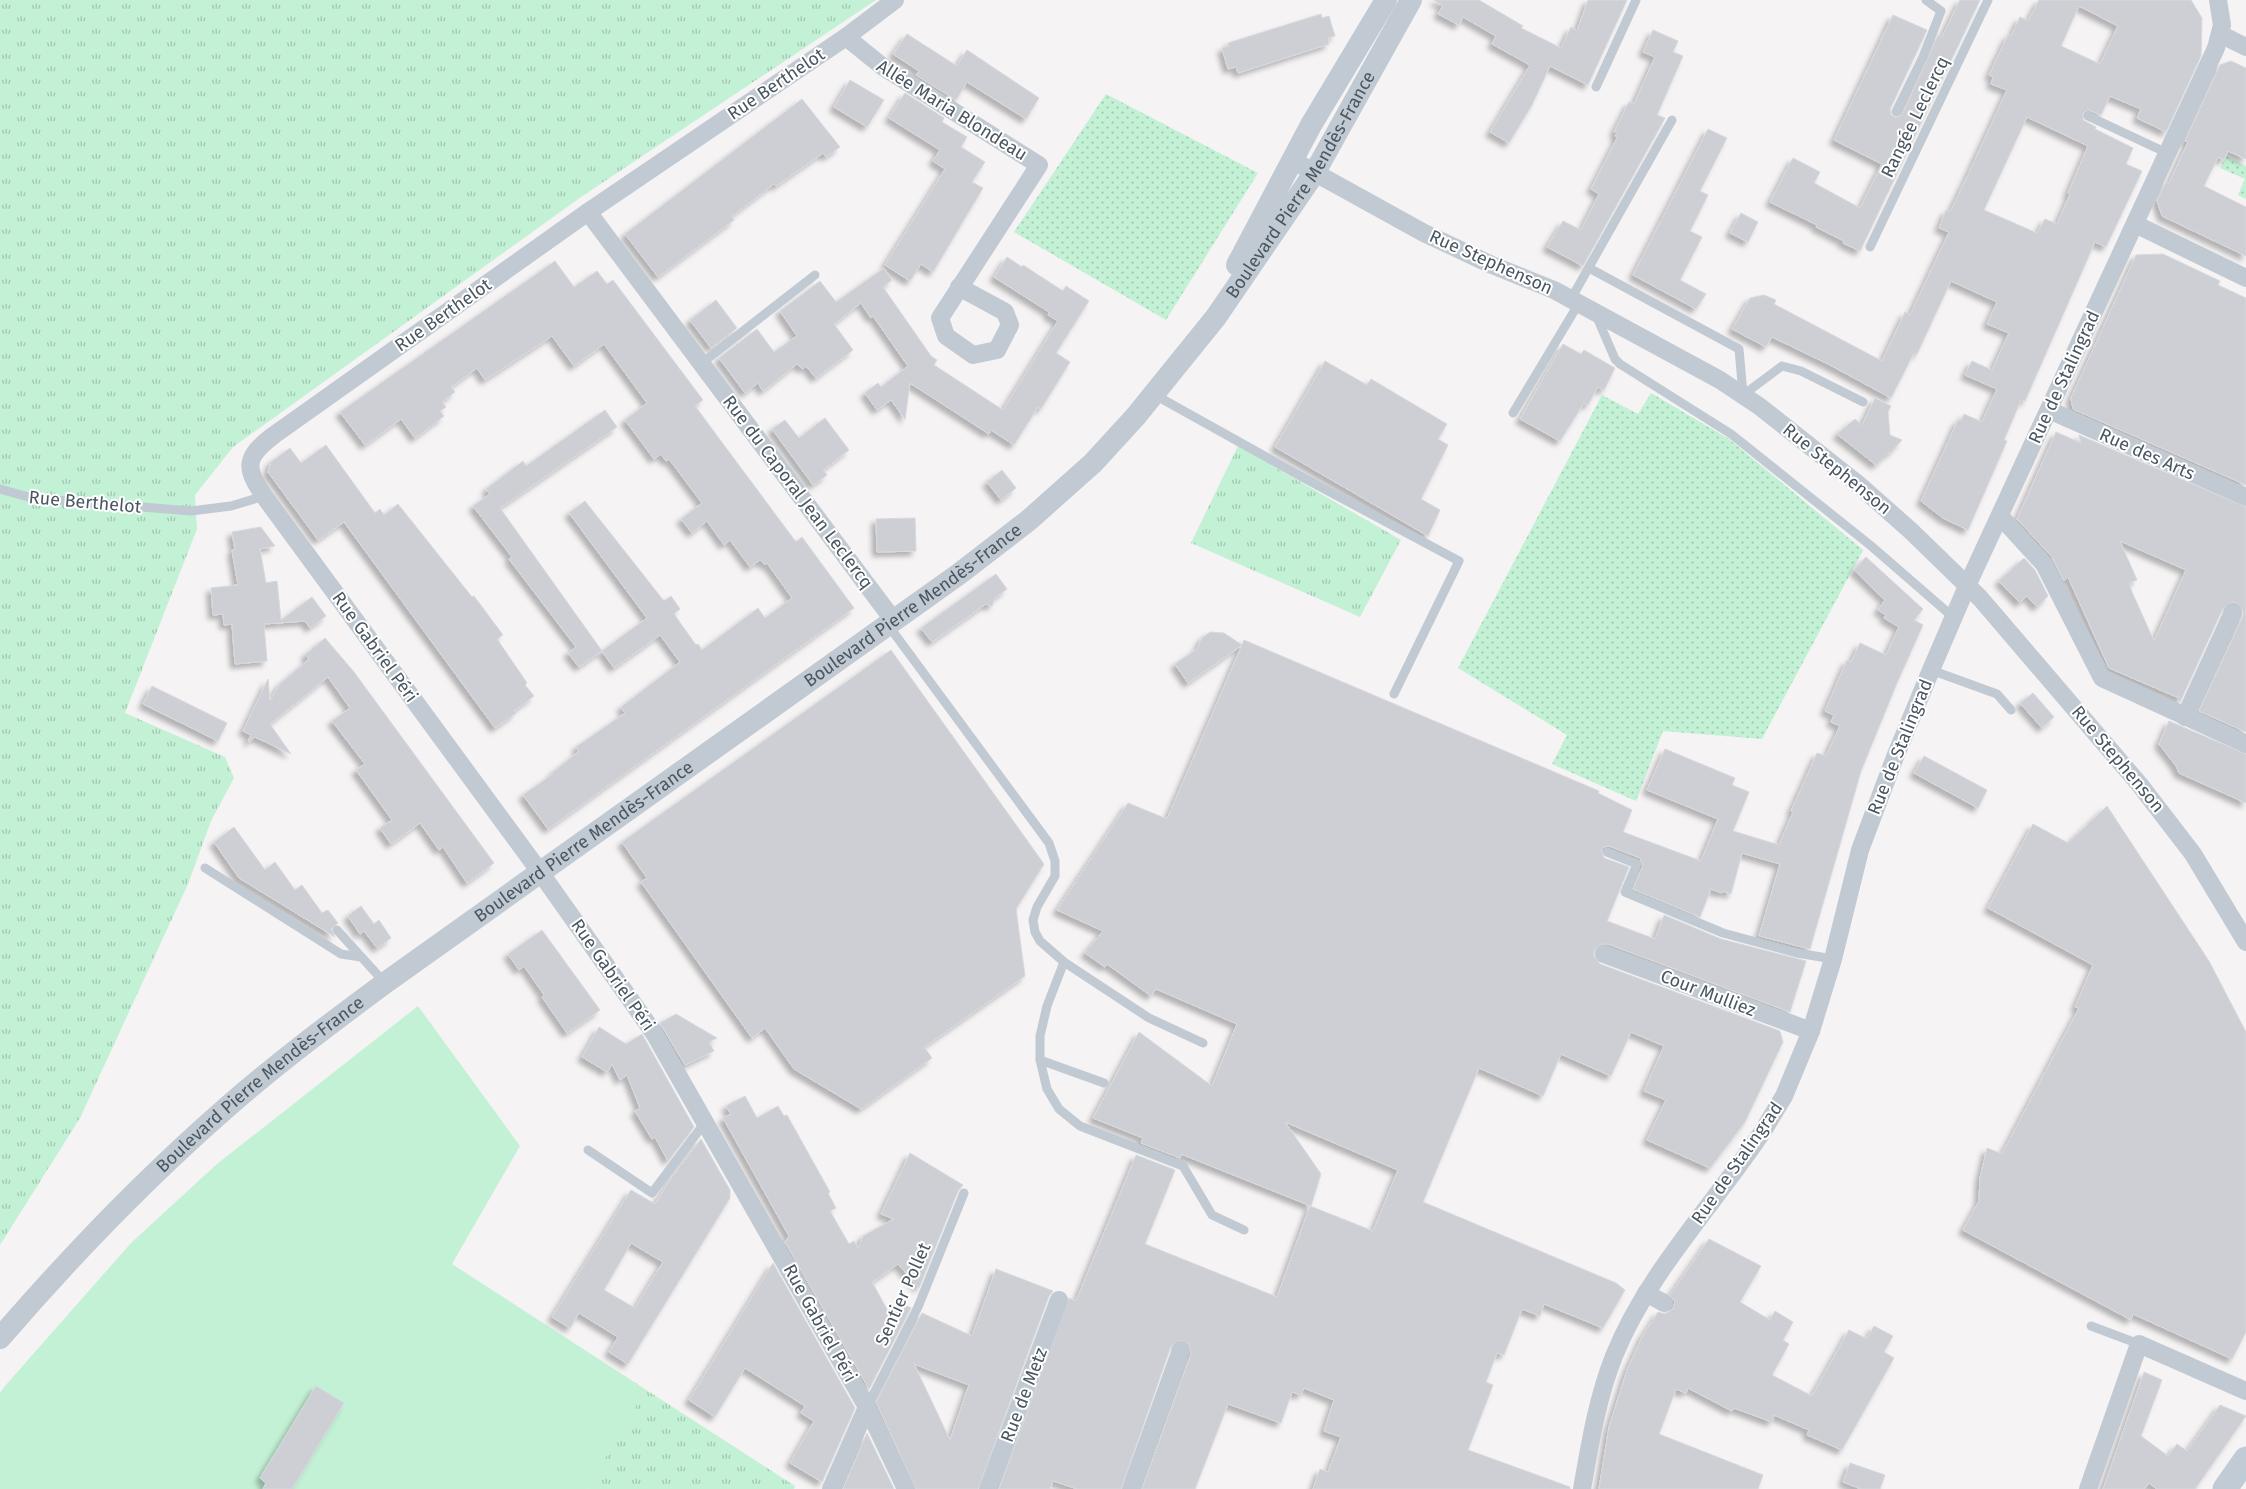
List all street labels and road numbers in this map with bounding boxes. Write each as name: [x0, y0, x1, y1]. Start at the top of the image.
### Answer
street label: Rue Berthelot: [723, 43, 829, 125]
street label: Rangée Leclercq: [1876, 53, 1954, 181]
street label: Allée Maria Blondeau: [873, 55, 1031, 165]
street label: Boulevard Pierre Mendès-France: [1221, 68, 1380, 302]
street label: Rue Stephenson: [1426, 225, 1556, 299]
street label: Rue Berthelot: [391, 273, 496, 356]
street label: Rue de Stalingrad: [2024, 307, 2104, 447]
street label: Rue du Caporal Jean Leclercq: [718, 391, 878, 593]
street label: Rue Stephenson: [1778, 419, 1896, 519]
street label: Rue des Arts: [2096, 423, 2198, 485]
street label: Rue Berthelot: [28, 486, 143, 518]
street label: Boulevard Pierre Mendès-France: [800, 519, 1026, 692]
street label: Rue Gabriel Péri: [327, 587, 423, 707]
street label: Rue de Stalingrad: [1863, 676, 1937, 818]
street label: Rue Stephenson: [2067, 701, 2169, 817]
street label: Boulevard Pierre Mendès-France: [470, 756, 698, 927]
street label: Rue Gabriel Péri: [566, 915, 660, 1035]
street label: Cour Mulliez: [1657, 965, 1759, 1021]
street label: Boulevard Pierre Mendès-France: [152, 991, 368, 1177]
street label: Rue de Stalingrad: [1687, 1098, 1787, 1228]
street label: Sentier Pollet: [870, 1239, 936, 1349]
street label: Rue Gabriel Péri: [779, 1260, 861, 1386]
street label: Rue de Metz: [996, 1345, 1052, 1445]

